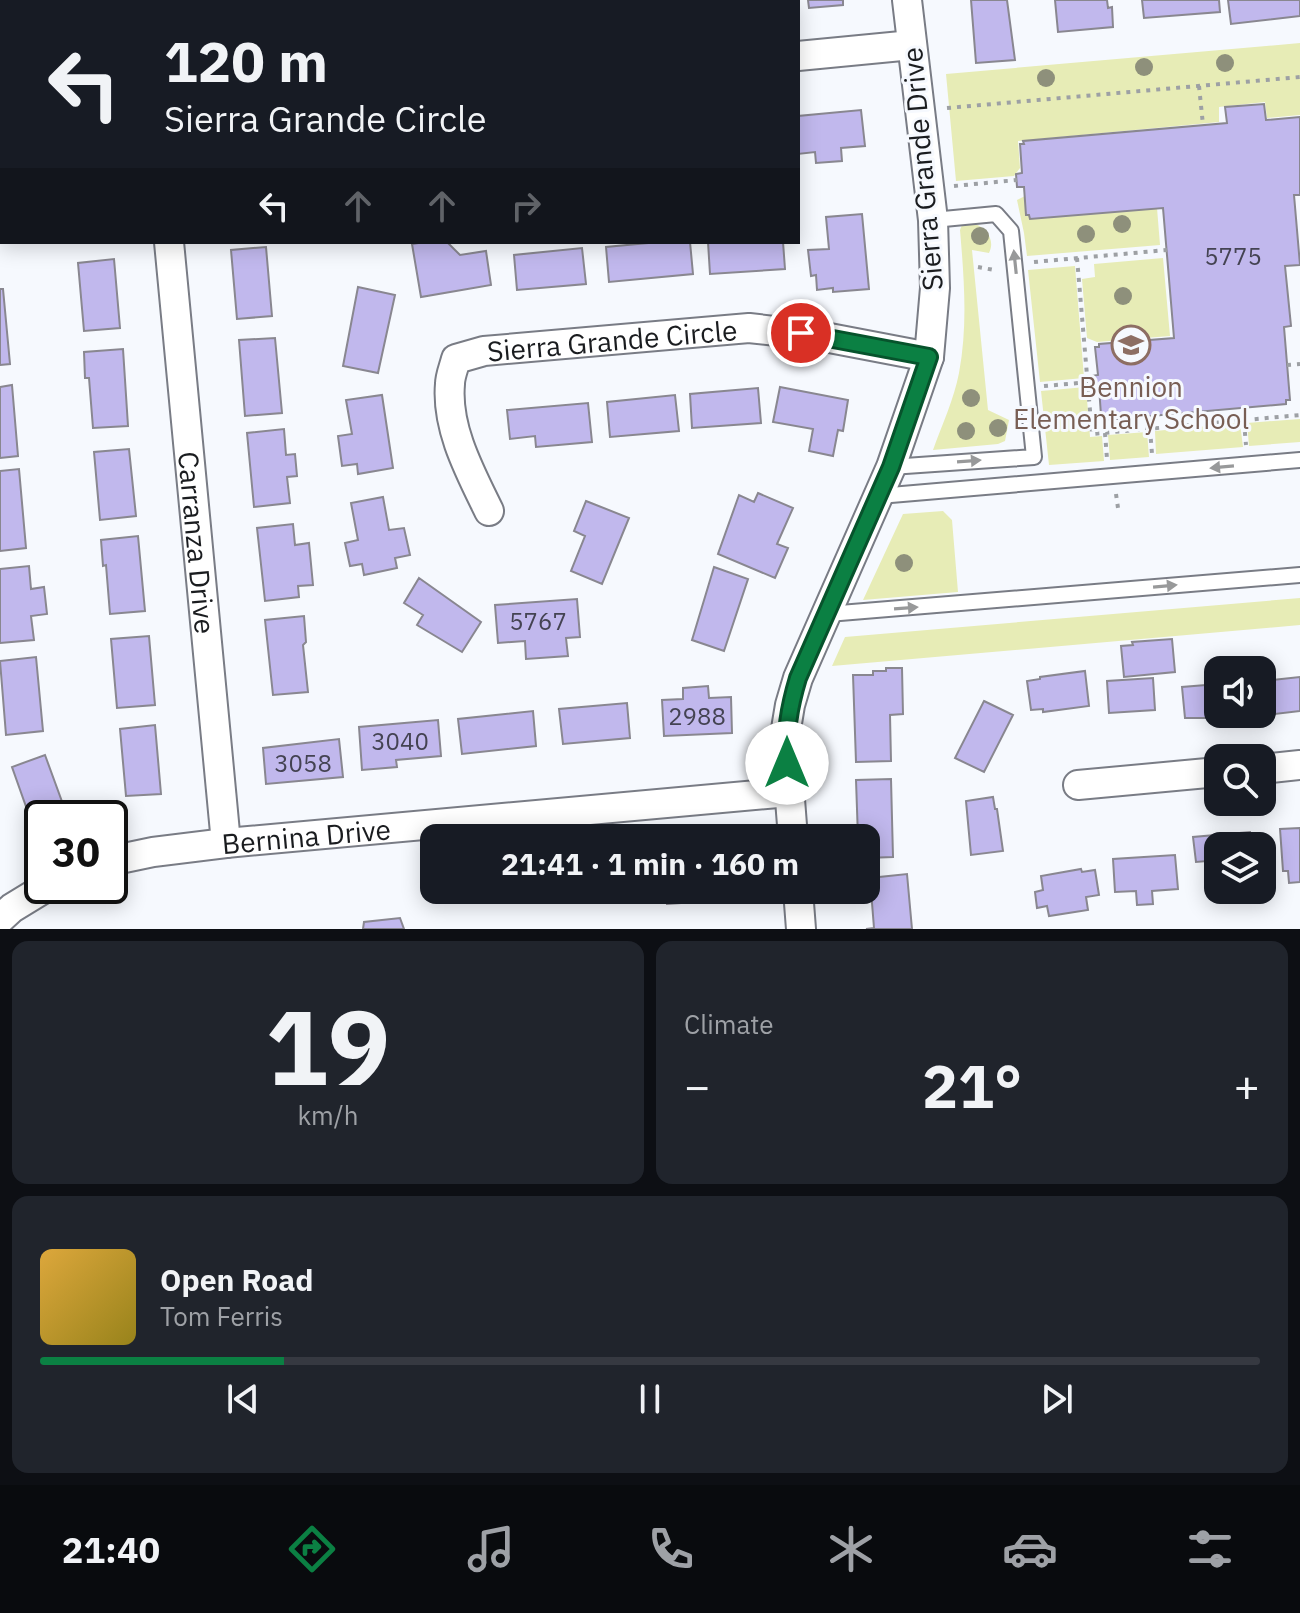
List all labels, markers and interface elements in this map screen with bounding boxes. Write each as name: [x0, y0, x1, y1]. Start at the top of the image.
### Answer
text: 120 m: [164, 25, 328, 97]
icon: left: [32, 32, 136, 136]
street label: Sierra Grande Drive: [893, 46, 951, 292]
text: Sierra Grande Circle: [164, 95, 487, 142]
icon: left: [252, 184, 296, 228]
icon: ahead: [336, 184, 380, 228]
icon: ahead: [420, 184, 464, 228]
icon: right: [504, 184, 548, 228]
house number: 5775: [1204, 240, 1262, 272]
one-way arrow: [1008, 249, 1021, 274]
pin: [767, 299, 835, 367]
street label: Sierra Grande Circle: [485, 311, 739, 369]
icon: arrive: [779, 311, 823, 355]
school or university icon: Bennion Elementary School: [1110, 324, 1152, 366]
place label: Bennion Elementary School: [1013, 368, 1249, 437]
street label: Carranza Drive: [170, 450, 225, 636]
one-way arrow: [957, 454, 982, 467]
one-way arrow: [1209, 461, 1234, 474]
one-way arrow: [1153, 579, 1178, 592]
one-way arrow: [894, 601, 919, 614]
house number: 5767: [509, 605, 567, 637]
map controls: [1204, 656, 1276, 904]
button: sound: [1204, 656, 1276, 728]
house number: 2988: [668, 700, 726, 732]
position arrow: [745, 721, 829, 805]
house number: 3040: [371, 725, 429, 757]
button: search: [1204, 744, 1276, 816]
house number: 3058: [274, 747, 332, 779]
speed limit sign: 30: [24, 800, 128, 904]
street label: Bernina Drive: [220, 810, 392, 862]
button: layers: [1204, 832, 1276, 904]
text: 21:41 · 1 min · 160 m: [501, 844, 799, 883]
text: 19: [266, 978, 390, 1114]
text: Climate: [684, 1007, 774, 1041]
text: 21°: [922, 1046, 1022, 1125]
text: −: [684, 1057, 710, 1114]
text: +: [1234, 1057, 1260, 1114]
text: km/h: [297, 1098, 359, 1132]
text: Open Road: [160, 1260, 313, 1299]
text: Tom Ferris: [160, 1299, 283, 1333]
icon: previous: [221, 1377, 265, 1421]
icon: pause: [628, 1377, 672, 1421]
icon: next: [1035, 1377, 1079, 1421]
icon: directions: [284, 1521, 340, 1577]
icon: music: [463, 1521, 519, 1577]
icon: phone: [643, 1521, 699, 1577]
icon: climate: [823, 1521, 879, 1577]
icon: car: [1002, 1521, 1058, 1577]
icon: filters: [1182, 1521, 1238, 1577]
text: 21:40: [62, 1526, 160, 1573]

